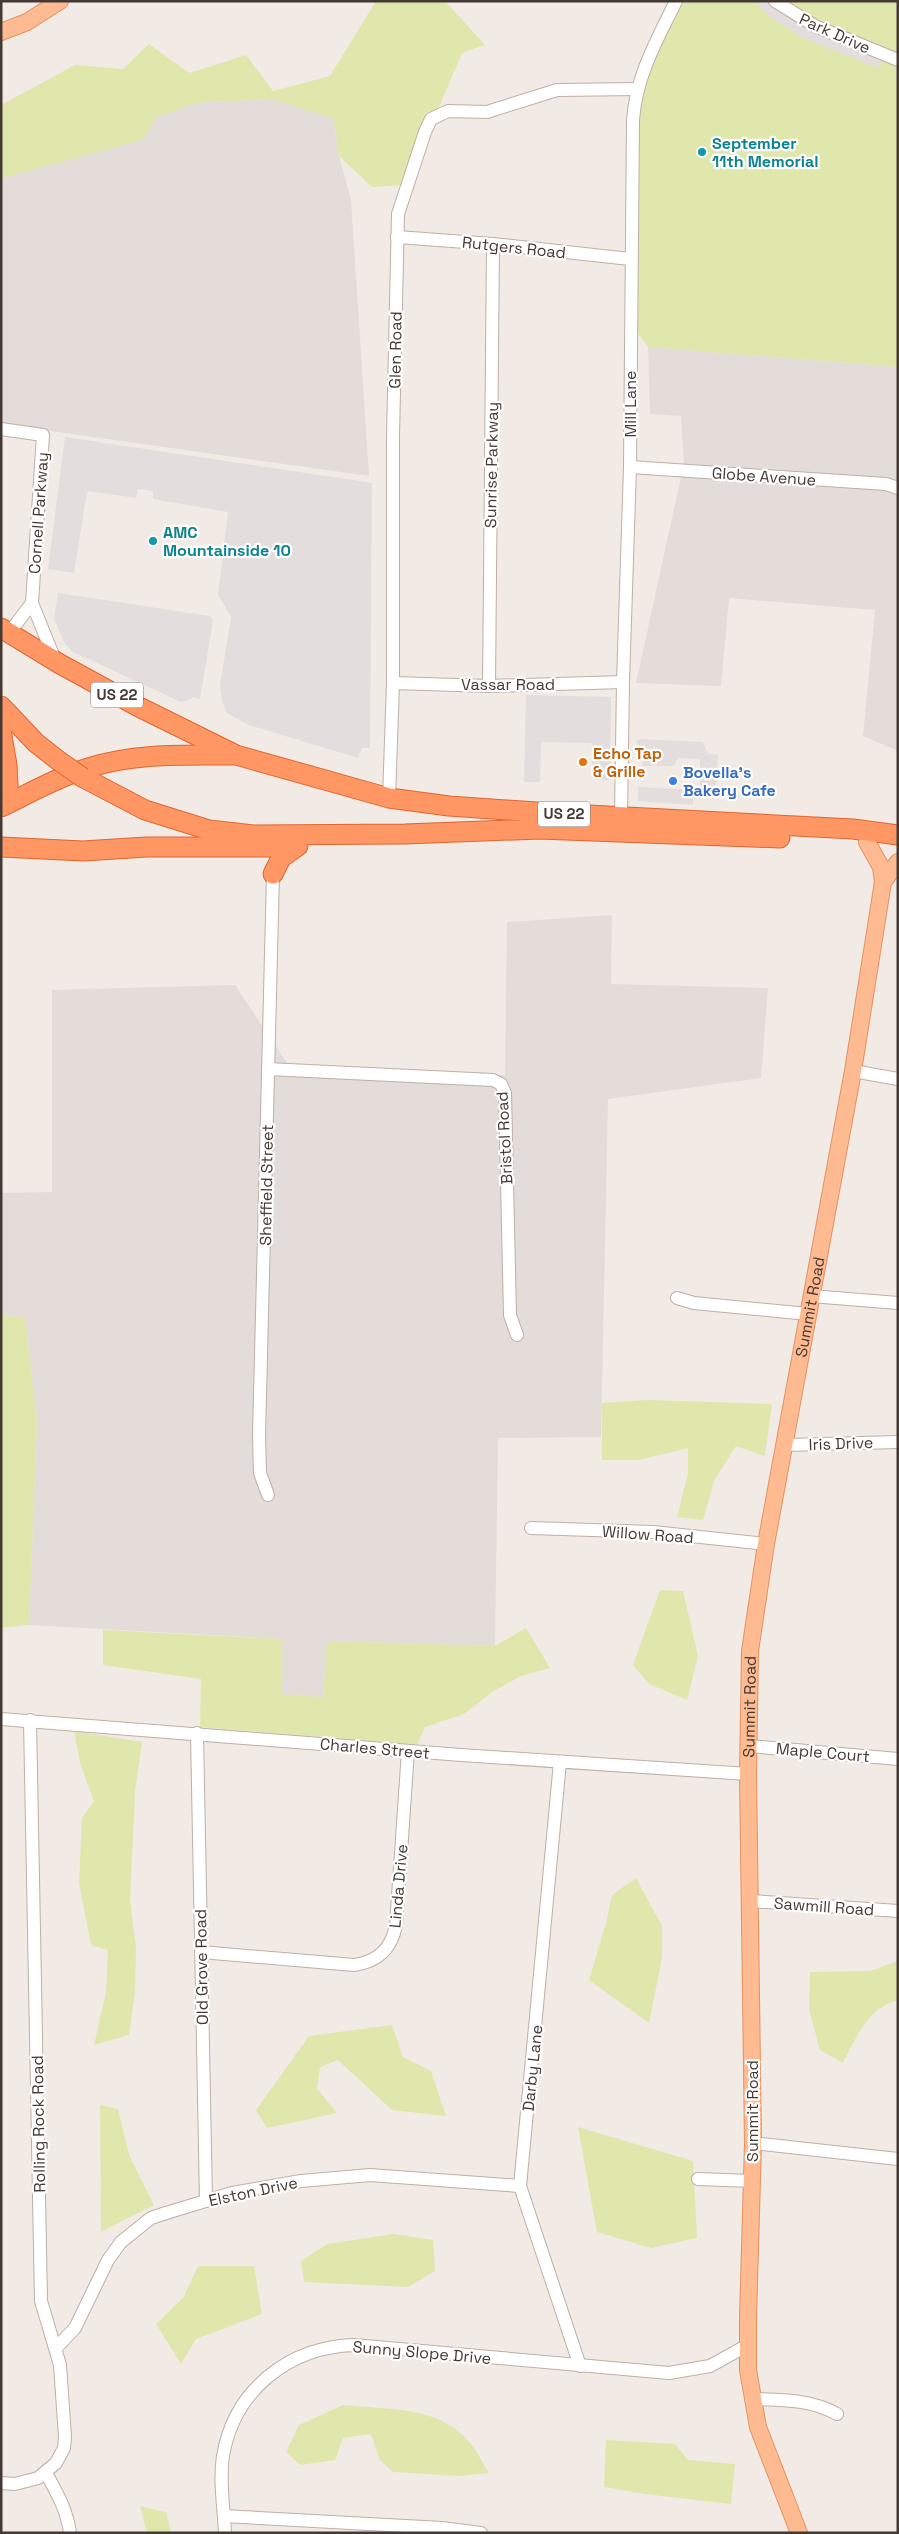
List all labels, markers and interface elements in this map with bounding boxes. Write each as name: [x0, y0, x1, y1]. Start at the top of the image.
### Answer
street label: Park Drive: [796, 8, 874, 58]
place label: September 11th Memorial: [712, 133, 819, 172]
marker: September 11th Memorial: [696, 146, 708, 158]
street label: Rutgers Road: [461, 232, 567, 263]
street label: Glen Road: [384, 311, 407, 389]
street label: Mill Lane: [620, 371, 641, 437]
street label: Sunrise Parkway: [480, 402, 503, 528]
street label: Cornell Parkway: [24, 451, 53, 575]
street label: Globe Avenue: [711, 462, 817, 491]
place label: AMC Mountainside 10: [163, 522, 291, 561]
marker: AMC Mountainside 10: [147, 535, 159, 547]
street label: Vassar Road: [461, 674, 555, 695]
road number: US 22: [91, 682, 143, 708]
place label: Echo Tap & Grille: [593, 743, 662, 782]
marker: Echo Tap & Grille: [577, 756, 589, 768]
place label: Bovella's Bakery Cafe: [683, 762, 776, 801]
marker: Bovella's Bakery Cafe: [667, 775, 679, 787]
road number: US 22: [538, 802, 590, 826]
street label: Bristol Road: [492, 1091, 517, 1185]
street label: Sheffield Street: [255, 1124, 278, 1246]
street label: Summit Road: [791, 1255, 830, 1359]
street label: Iris Drive: [808, 1432, 874, 1455]
street label: Willow Road: [601, 1521, 694, 1548]
street label: Summit Road: [738, 1656, 761, 1758]
street label: Charles Street: [319, 1733, 431, 1764]
street label: Maple Court: [775, 1738, 871, 1767]
street label: Linda Drive: [384, 1843, 413, 1929]
street label: Sawmill Road: [773, 1893, 875, 1920]
street label: Old Grove Road: [190, 1909, 213, 2025]
street label: Darby Lane: [517, 2024, 548, 2113]
street label: Rolling Rock Road: [27, 2055, 50, 2193]
street label: Summit Road: [742, 2060, 763, 2162]
street label: Elston Drive: [207, 2172, 299, 2211]
street label: Sunny Slope Drive: [352, 2336, 492, 2369]

